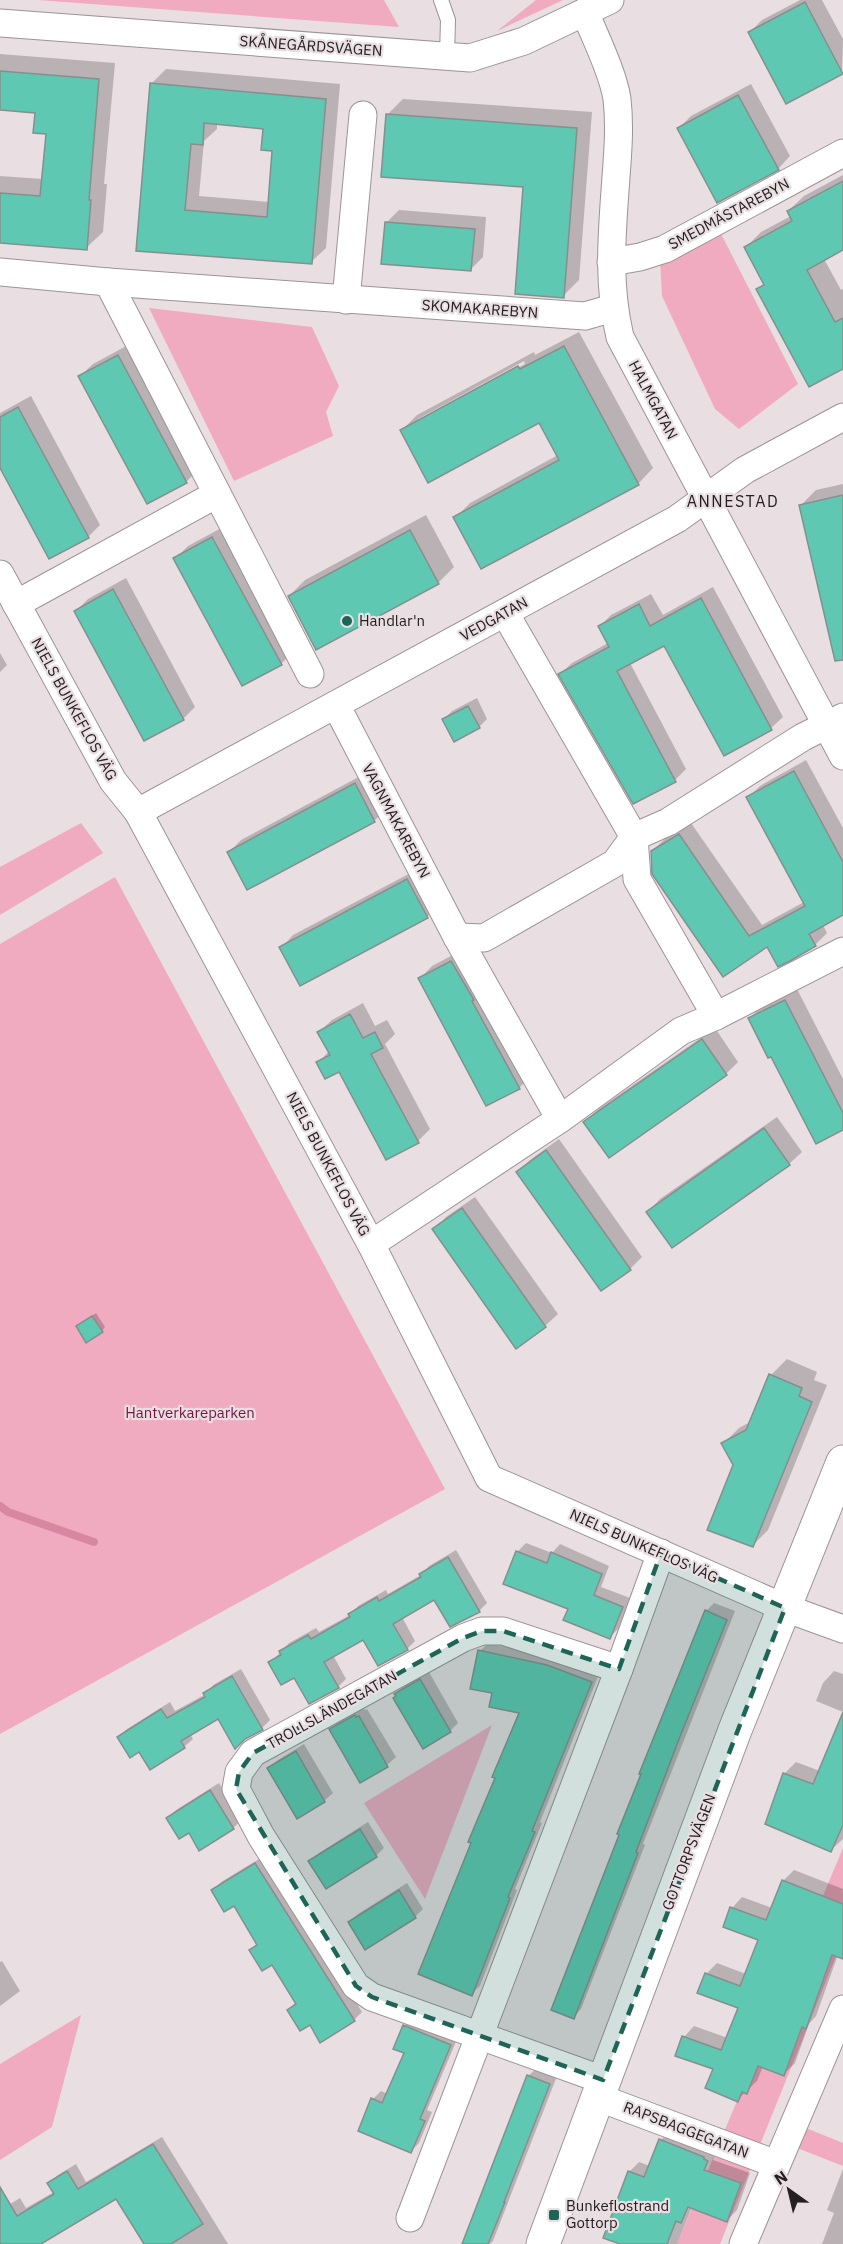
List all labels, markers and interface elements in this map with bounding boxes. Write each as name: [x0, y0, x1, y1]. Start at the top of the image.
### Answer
street label: SKÅNEGÅRDSVÄGEN: [239, 31, 383, 60]
street label: SMEDMÄSTAREBYN: [665, 174, 793, 254]
street label: SKOMAKAREBYN: [421, 295, 539, 322]
street label: HALMGATAN: [625, 357, 682, 443]
district label: ANNESTAD: [687, 491, 779, 511]
street label: VEDGATAN: [456, 592, 531, 645]
place label: Handlar'n: [359, 611, 425, 630]
marker: Handlar'n: [340, 614, 354, 628]
street label: NIELS BUNKEFLOS VÄG: [27, 634, 122, 784]
street label: VAGNMAKAREBYN: [358, 760, 435, 881]
street label: NIELS BUNKEFLOS VÄG: [282, 1088, 375, 1239]
park label: Hantverkareparken: [125, 1403, 255, 1422]
street label: NIELS BUNKEFLOS VÄG: [567, 1504, 721, 1587]
street label: TROLLSLÄNDEGATAN: [263, 1666, 400, 1753]
street label: GOTTORPSVÄGEN: [658, 1791, 720, 1913]
street label: RAPSBAGGEGATAN: [621, 2097, 751, 2162]
north arrow: [759, 2160, 819, 2220]
text: N: [770, 2166, 791, 2189]
place label: Bunkeflostrand Gottorp: [566, 2196, 669, 2232]
marker: Bunkeflostrand Gottorp: [547, 2208, 561, 2222]

